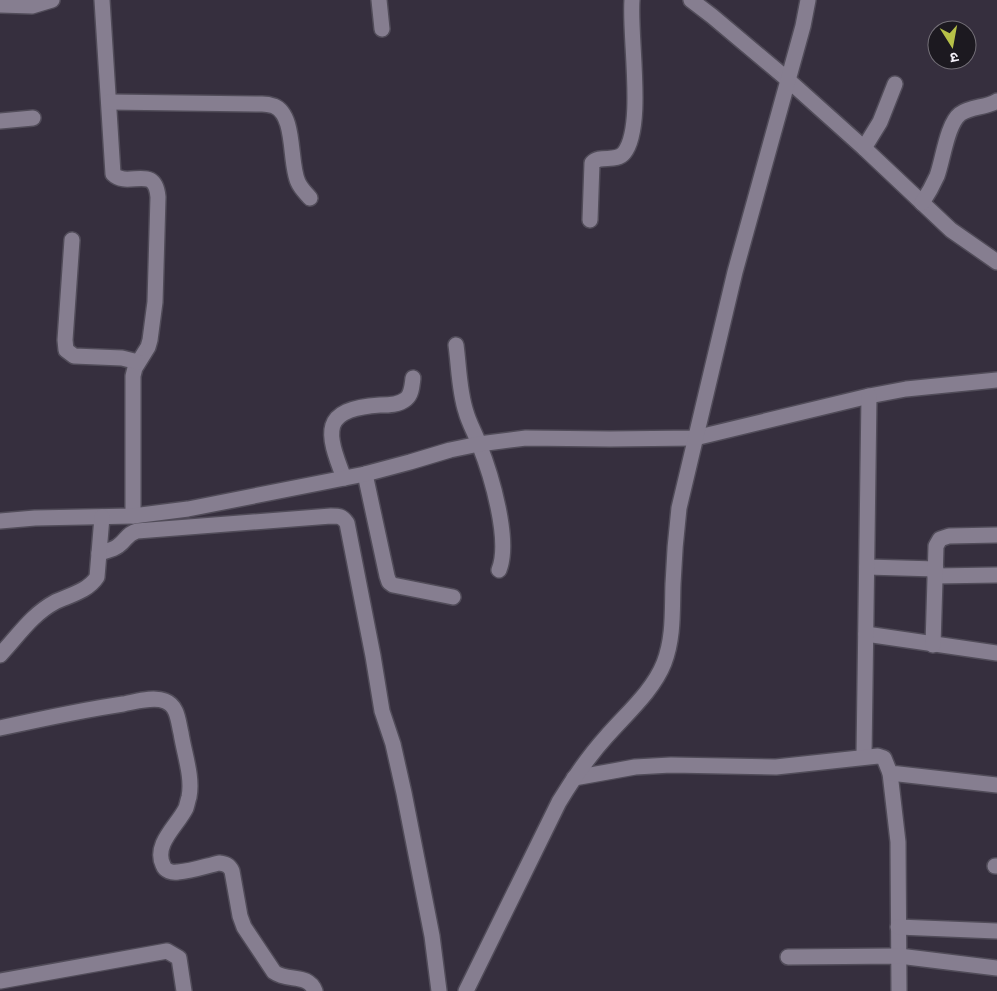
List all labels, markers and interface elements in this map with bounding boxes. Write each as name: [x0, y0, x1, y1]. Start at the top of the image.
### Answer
north arrow: [927, 20, 977, 70]
text: उ: [948, 49, 960, 67]

